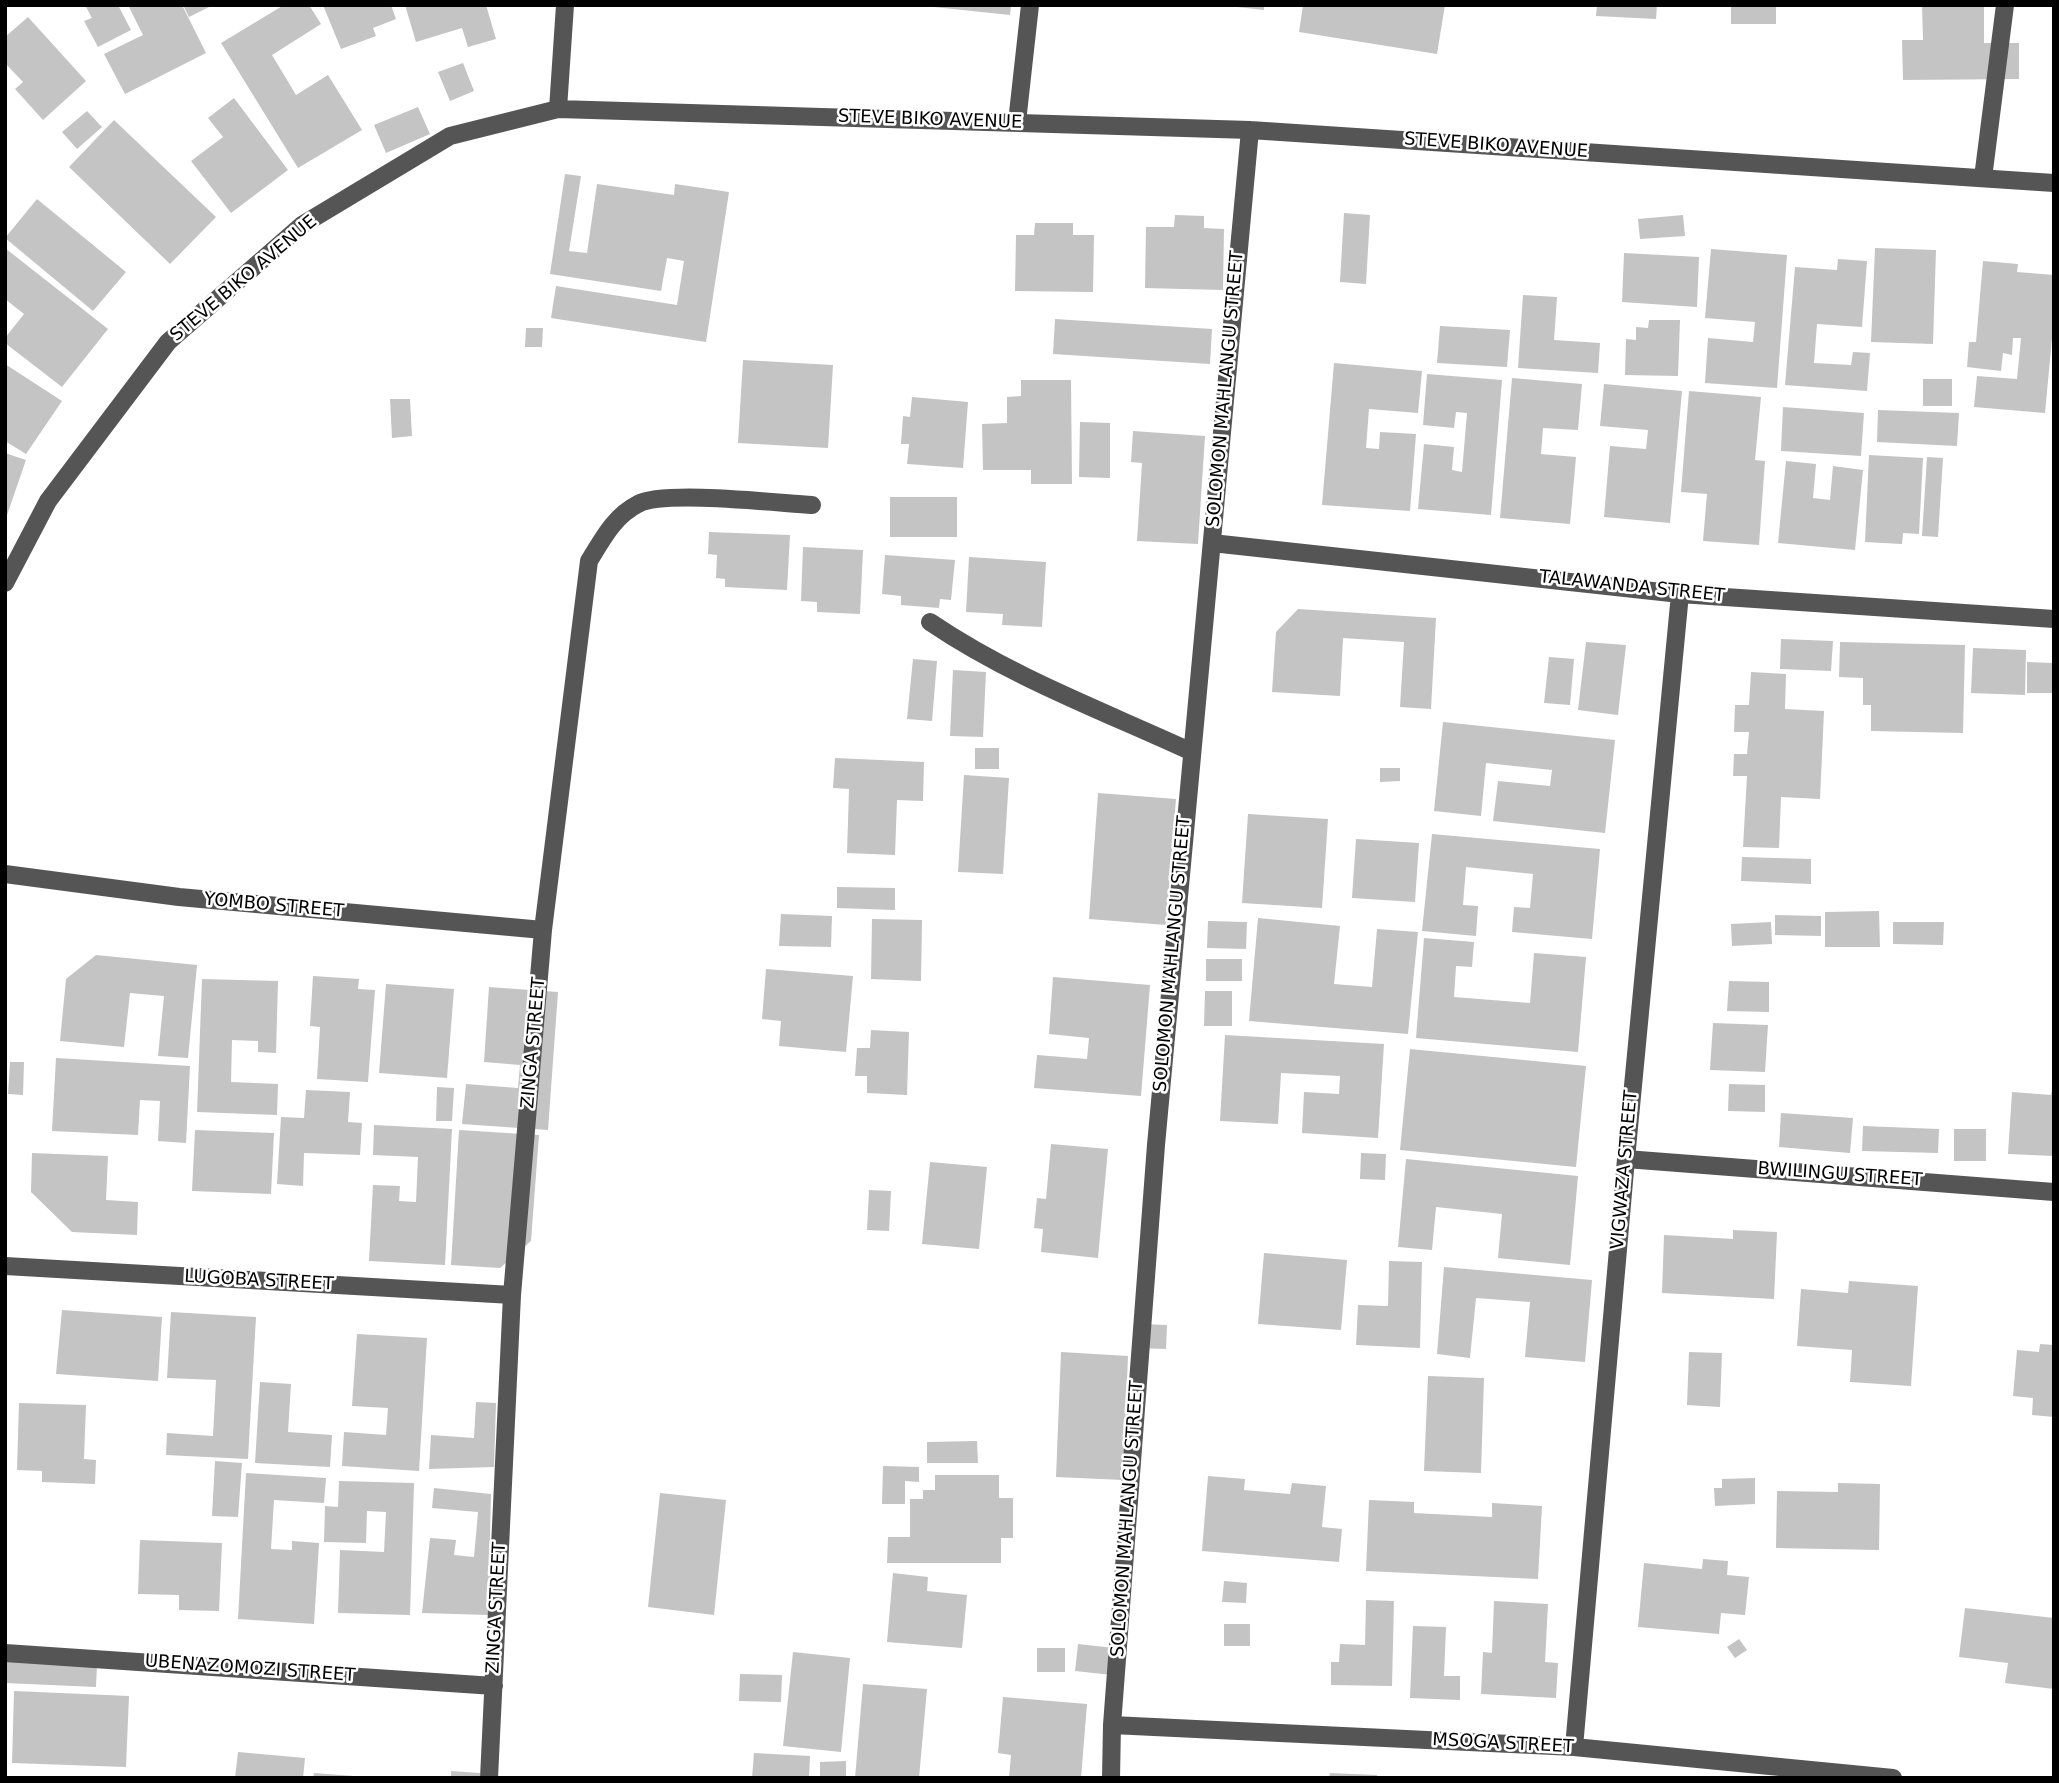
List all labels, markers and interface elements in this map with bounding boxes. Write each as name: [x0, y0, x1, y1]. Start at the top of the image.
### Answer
street label: STEVE BIKO AVENUE: [837, 106, 1023, 134]
street label: STEVE BIKO AVENUE: [1403, 129, 1589, 163]
street label: STEVE BIKO AVENUE: [166, 211, 322, 347]
street label: SOLOMON MAHLANGU STREET: [1203, 250, 1249, 528]
street label: TALAWANDA STREET: [1538, 567, 1726, 607]
street label: SOLOMON MAHLANGU STREET: [1150, 815, 1196, 1093]
street label: YOMBO STREET: [203, 889, 345, 923]
street label: ZINGA STREET: [517, 976, 551, 1110]
street label: VIGWAZA STREET: [1607, 1089, 1643, 1251]
street label: BWILINGU STREET: [1757, 1158, 1923, 1192]
street label: LUGOBA STREET: [184, 1266, 334, 1296]
street label: SOLOMON MAHLANGU STREET: [1108, 1380, 1148, 1658]
street label: ZINGA STREET: [483, 1542, 511, 1674]
street label: UBENAZOMOZI STREET: [144, 1651, 356, 1687]
street label: MSOGA STREET: [1432, 1730, 1574, 1758]

